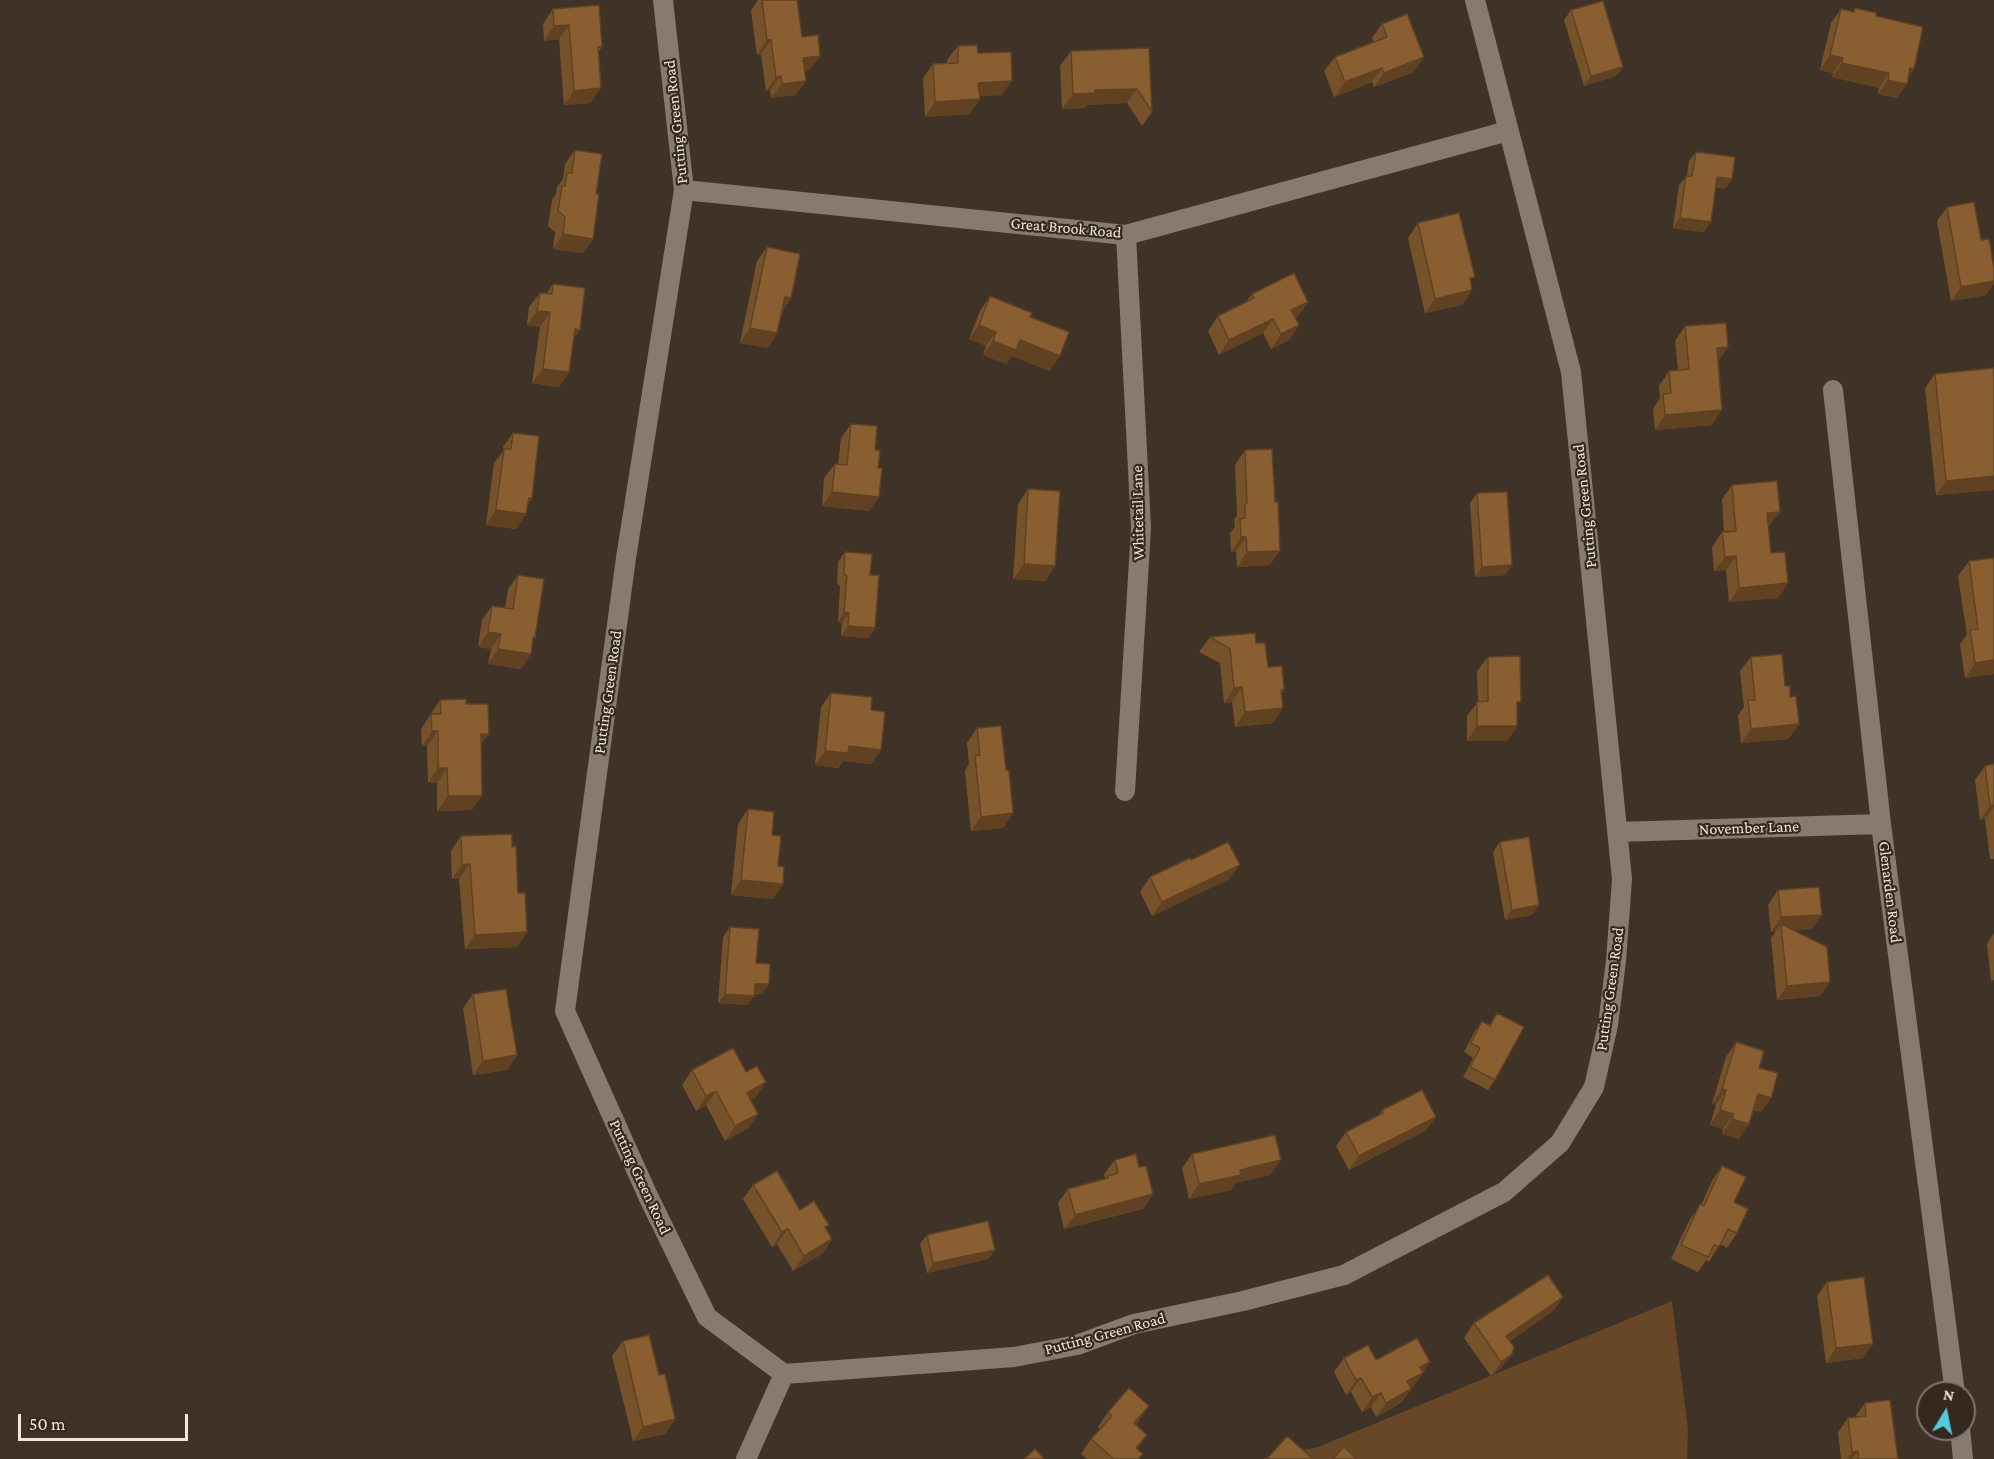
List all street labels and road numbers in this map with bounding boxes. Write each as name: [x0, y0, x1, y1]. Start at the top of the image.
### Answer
street label: Putting Green Road: [660, 59, 692, 185]
street label: Great Brook Road: [1010, 214, 1122, 242]
street label: Putting Green Road: [1569, 443, 1601, 569]
street label: Whitetail Lane: [1128, 465, 1148, 561]
street label: Putting Green Road: [590, 629, 626, 755]
street label: November Lane: [1698, 817, 1800, 839]
street label: Glenarden Road: [1874, 840, 1906, 944]
street label: Putting Green Road: [1592, 926, 1628, 1052]
street label: Putting Green Road: [605, 1117, 675, 1237]
street label: Putting Green Road: [1043, 1309, 1167, 1359]

